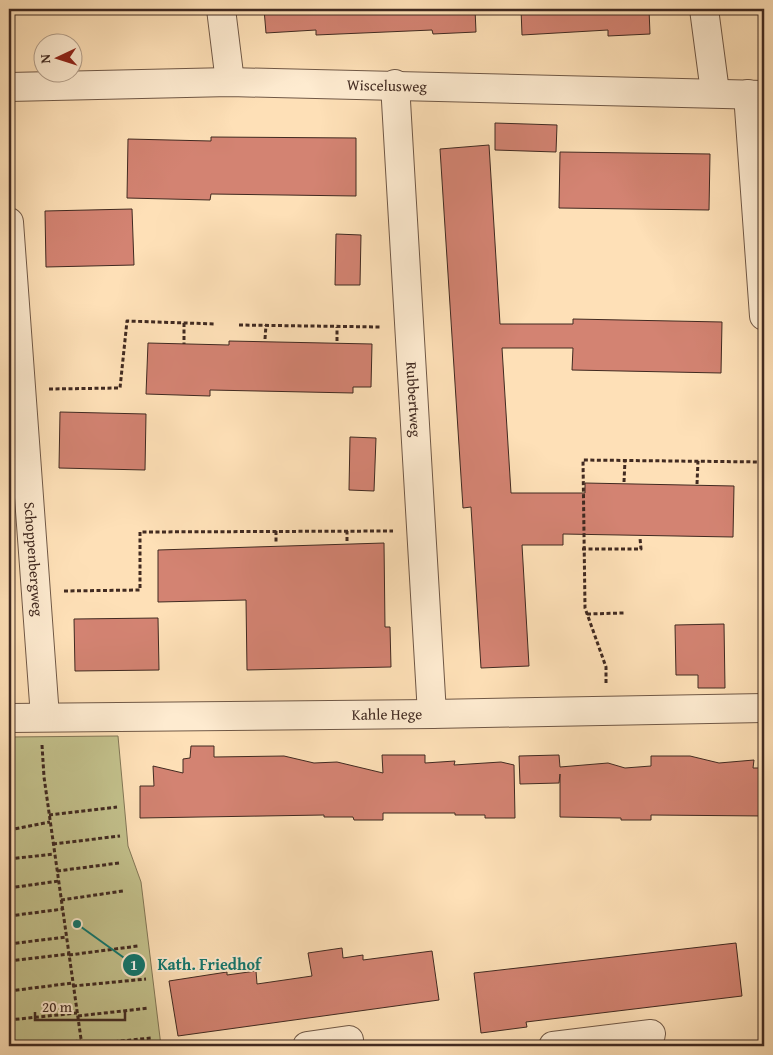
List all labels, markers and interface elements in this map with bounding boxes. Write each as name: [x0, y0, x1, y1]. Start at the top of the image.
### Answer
north arrow: [32, 32, 82, 82]
text: N: [35, 53, 55, 64]
street label: Wiscelusweg: [347, 74, 428, 97]
street label: Rubbertweg: [401, 361, 427, 438]
street label: Schoppenbergweg: [19, 501, 49, 618]
street label: Kahle Hege: [352, 703, 422, 725]
callout: Kath. Friedhof: [122, 949, 270, 980]
text: Kath. Friedhof: [157, 952, 263, 976]
text: 1: [130, 954, 138, 975]
scale bar: [35, 990, 125, 1022]
text: 20 m: [42, 996, 73, 1017]

